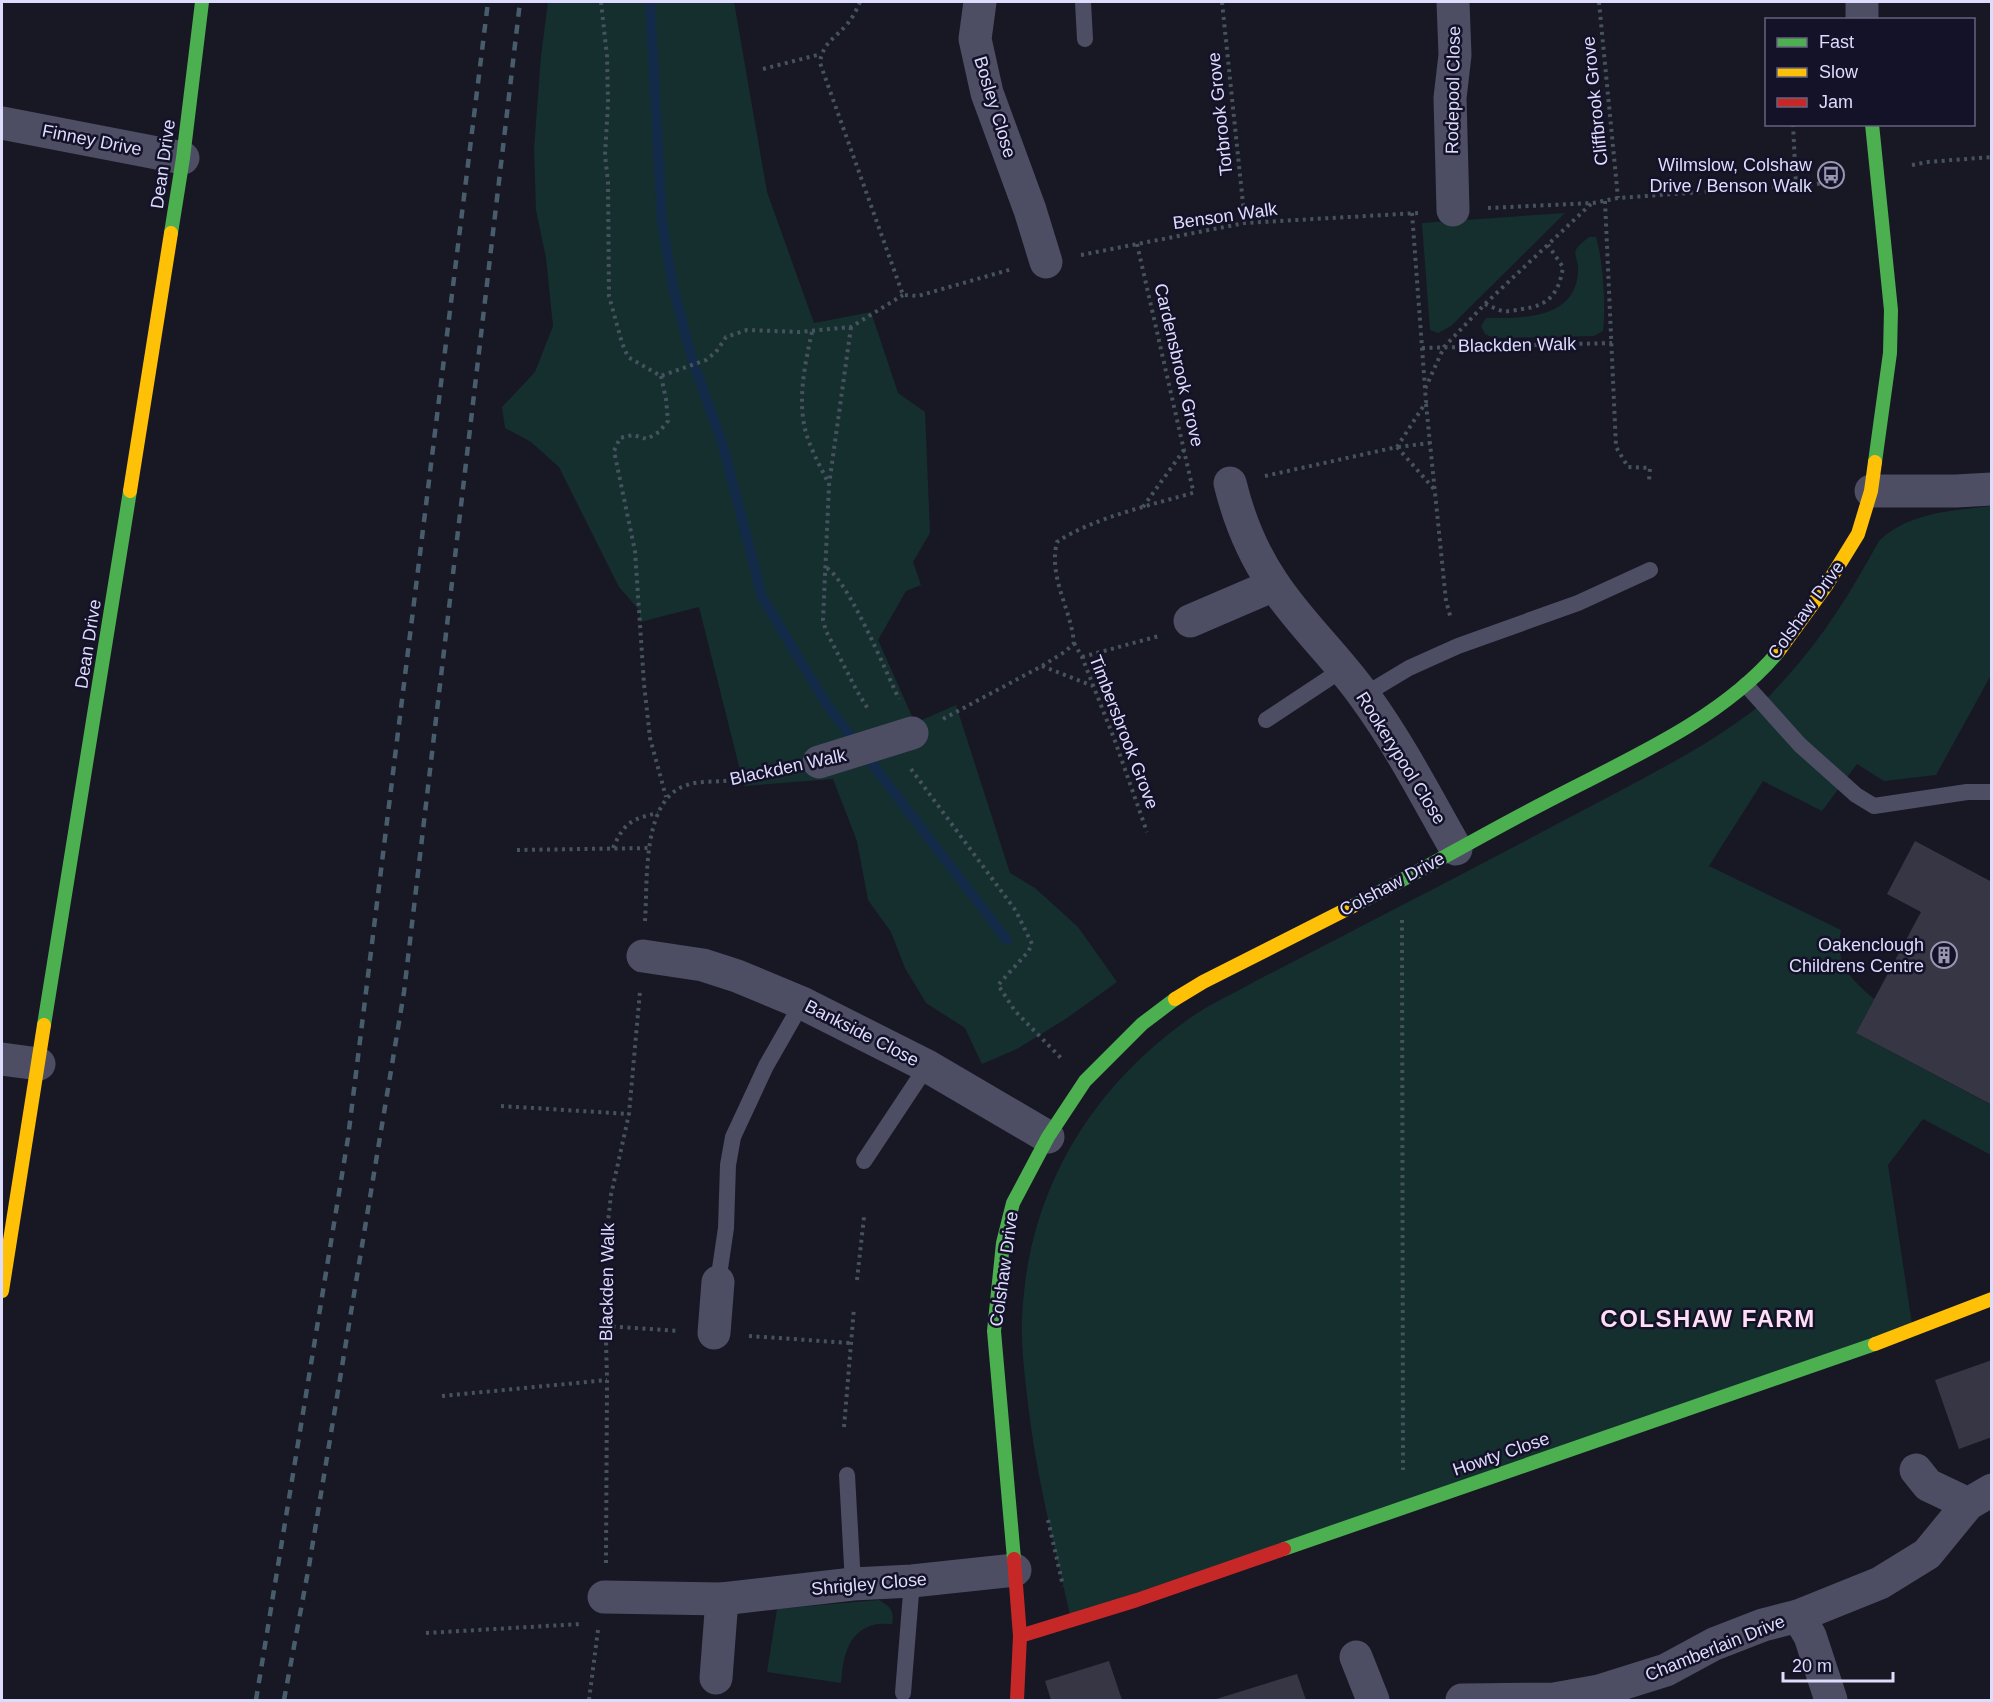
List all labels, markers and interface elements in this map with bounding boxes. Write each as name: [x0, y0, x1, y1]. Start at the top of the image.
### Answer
legend: [1765, 18, 1975, 126]
street label: Rodepool Close: [1442, 26, 1464, 154]
text: Fast: [1819, 32, 1854, 52]
street label: Cliffbrook Grove: [1578, 35, 1612, 167]
street label: Torbrook Grove: [1204, 51, 1236, 177]
street label: Bosley Close: [970, 54, 1020, 160]
text: Slow: [1819, 62, 1859, 82]
text: Jam: [1819, 92, 1853, 112]
street label: Dean Drive: [147, 118, 179, 210]
street label: Finney Drive: [41, 121, 143, 159]
place label: Wilmslow, Colshaw Drive / Benson Walk: [1650, 155, 1813, 196]
bus stop icon: Wilmslow, Colshaw Drive / Benson Walk: [1816, 160, 1846, 190]
street label: Benson Walk: [1171, 199, 1280, 233]
street label: Cardensbrook Grove: [1150, 281, 1208, 449]
street label: Blackden Walk: [1458, 334, 1577, 356]
street label: Colshaw Drive: [1764, 557, 1848, 663]
street label: Dean Drive: [71, 598, 105, 690]
street label: Timbersbrook Grove: [1085, 652, 1163, 812]
street label: Rookerypool Close: [1352, 688, 1450, 828]
street label: Blackden Walk: [728, 745, 849, 789]
street label: Colshaw Drive: [1336, 848, 1448, 920]
place label: Oakenclough Childrens Centre: [1789, 935, 1924, 976]
building icon: Oakenclough Childrens Centre: [1929, 940, 1959, 970]
street label: Bankside Close: [802, 996, 922, 1070]
street label: Colshaw Drive: [986, 1210, 1022, 1328]
street label: Blackden Walk: [596, 1222, 618, 1341]
district label: COLSHAW FARM: [1600, 1305, 1816, 1332]
street label: Howty Close: [1450, 1428, 1552, 1480]
street label: Shrigley Close: [810, 1569, 928, 1599]
street label: Chamberlain Drive: [1642, 1611, 1788, 1685]
scale bar: [1783, 1645, 1892, 1683]
text: 20 m: [1792, 1656, 1832, 1676]

